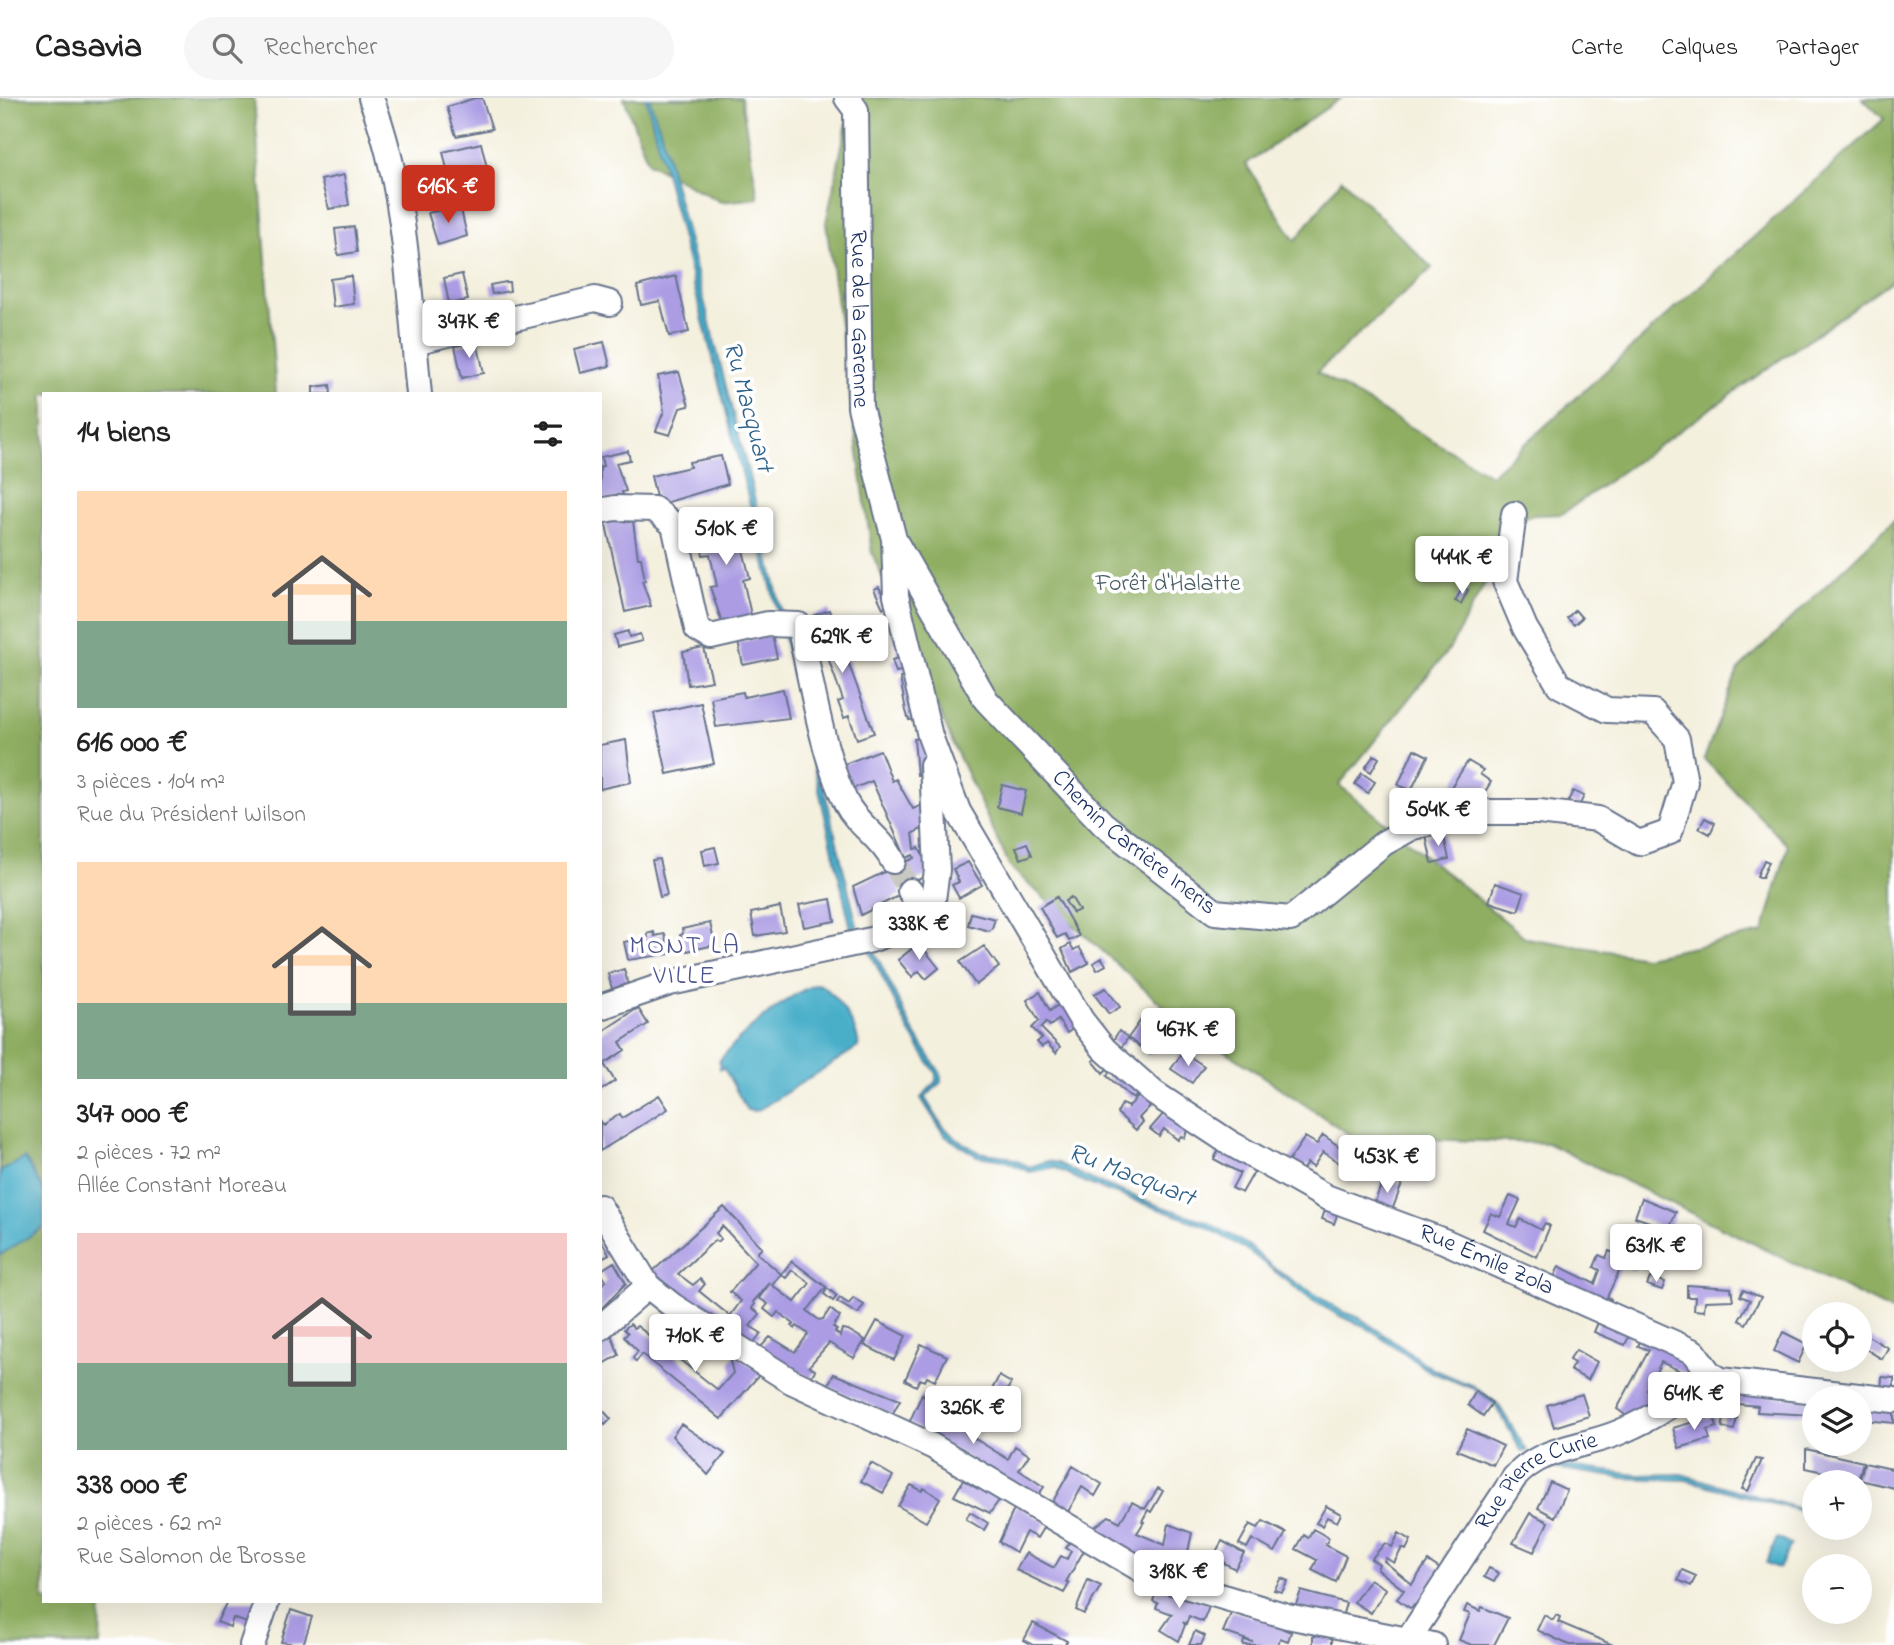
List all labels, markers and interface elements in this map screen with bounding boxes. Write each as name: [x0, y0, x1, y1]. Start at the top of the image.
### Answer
search box: [184, 17, 674, 80]
text: Casavia: [35, 24, 142, 72]
icon: search: [208, 29, 246, 67]
text: Rechercher: [264, 29, 377, 67]
text: Carte: [1571, 31, 1623, 66]
text: Calques: [1661, 31, 1738, 66]
text: Partager: [1776, 31, 1859, 66]
pin: 616K €: [391, 166, 505, 225]
text: 616K €: [418, 171, 478, 204]
street label: Rue de la Garenne: [840, 230, 878, 408]
pin: 347K €: [412, 300, 526, 360]
text: 347K €: [438, 306, 500, 339]
water label: Ru Macquart: [711, 338, 783, 479]
text: 14 biens: [77, 412, 171, 456]
icon: filters: [529, 415, 567, 453]
pin: 510K €: [669, 508, 783, 567]
text: 510K €: [694, 513, 758, 546]
pin: 444K €: [1405, 536, 1519, 596]
icon: home: [259, 537, 385, 663]
text: 444K €: [1431, 542, 1493, 575]
park label: Forêt d'Halatte: [1095, 567, 1241, 602]
pin: 629K €: [785, 616, 899, 675]
text: 629K €: [811, 621, 873, 654]
text: 616 000 €: [77, 722, 188, 766]
street label: Chemin Carrière Ineris: [1043, 762, 1224, 924]
text: 3 pièces · 104 m²: [77, 766, 225, 799]
pin: 504K €: [1381, 788, 1495, 848]
text: 504K €: [1405, 794, 1471, 827]
text: Rue du Président Wilson: [77, 799, 306, 832]
pin: 338K €: [862, 902, 976, 962]
icon: home: [259, 908, 385, 1034]
text: 338K €: [889, 908, 949, 941]
district label: MONT LA VILLE: [629, 928, 741, 996]
pin: 467K €: [1131, 1009, 1245, 1068]
text: 467K €: [1157, 1014, 1219, 1047]
text: 347 000 €: [77, 1093, 189, 1137]
water label: Ru Macquart: [1062, 1134, 1202, 1218]
pin: 453K €: [1330, 1136, 1444, 1195]
text: 2 pièces · 72 m²: [77, 1137, 221, 1170]
text: 453K €: [1354, 1141, 1420, 1174]
text: Allée Constant Moreau: [77, 1170, 287, 1203]
street label: Rue Émile Zola: [1414, 1216, 1559, 1305]
pin: 631K €: [1599, 1224, 1713, 1284]
text: 631K €: [1626, 1230, 1686, 1263]
icon: home: [259, 1279, 385, 1405]
map controls: [1802, 1302, 1872, 1624]
button: locate: [1802, 1302, 1872, 1372]
pin: 710K €: [638, 1314, 752, 1374]
text: 710K €: [665, 1320, 725, 1353]
pin: 641K €: [1637, 1372, 1751, 1432]
text: 641K €: [1664, 1378, 1724, 1411]
pin: 326K €: [916, 1386, 1030, 1446]
button: layers: [1802, 1386, 1872, 1456]
text: 326K €: [941, 1392, 1005, 1425]
street label: Rue Pierre Curie: [1467, 1423, 1602, 1538]
text: 338 000 €: [77, 1464, 188, 1508]
button: +: [1802, 1470, 1872, 1540]
text: 2 pièces · 62 m²: [77, 1508, 222, 1541]
text: Rue Salomon de Brosse: [77, 1541, 306, 1574]
pin: 318K €: [1122, 1550, 1236, 1610]
button: −: [1802, 1554, 1872, 1624]
text: 318K €: [1150, 1556, 1208, 1589]

